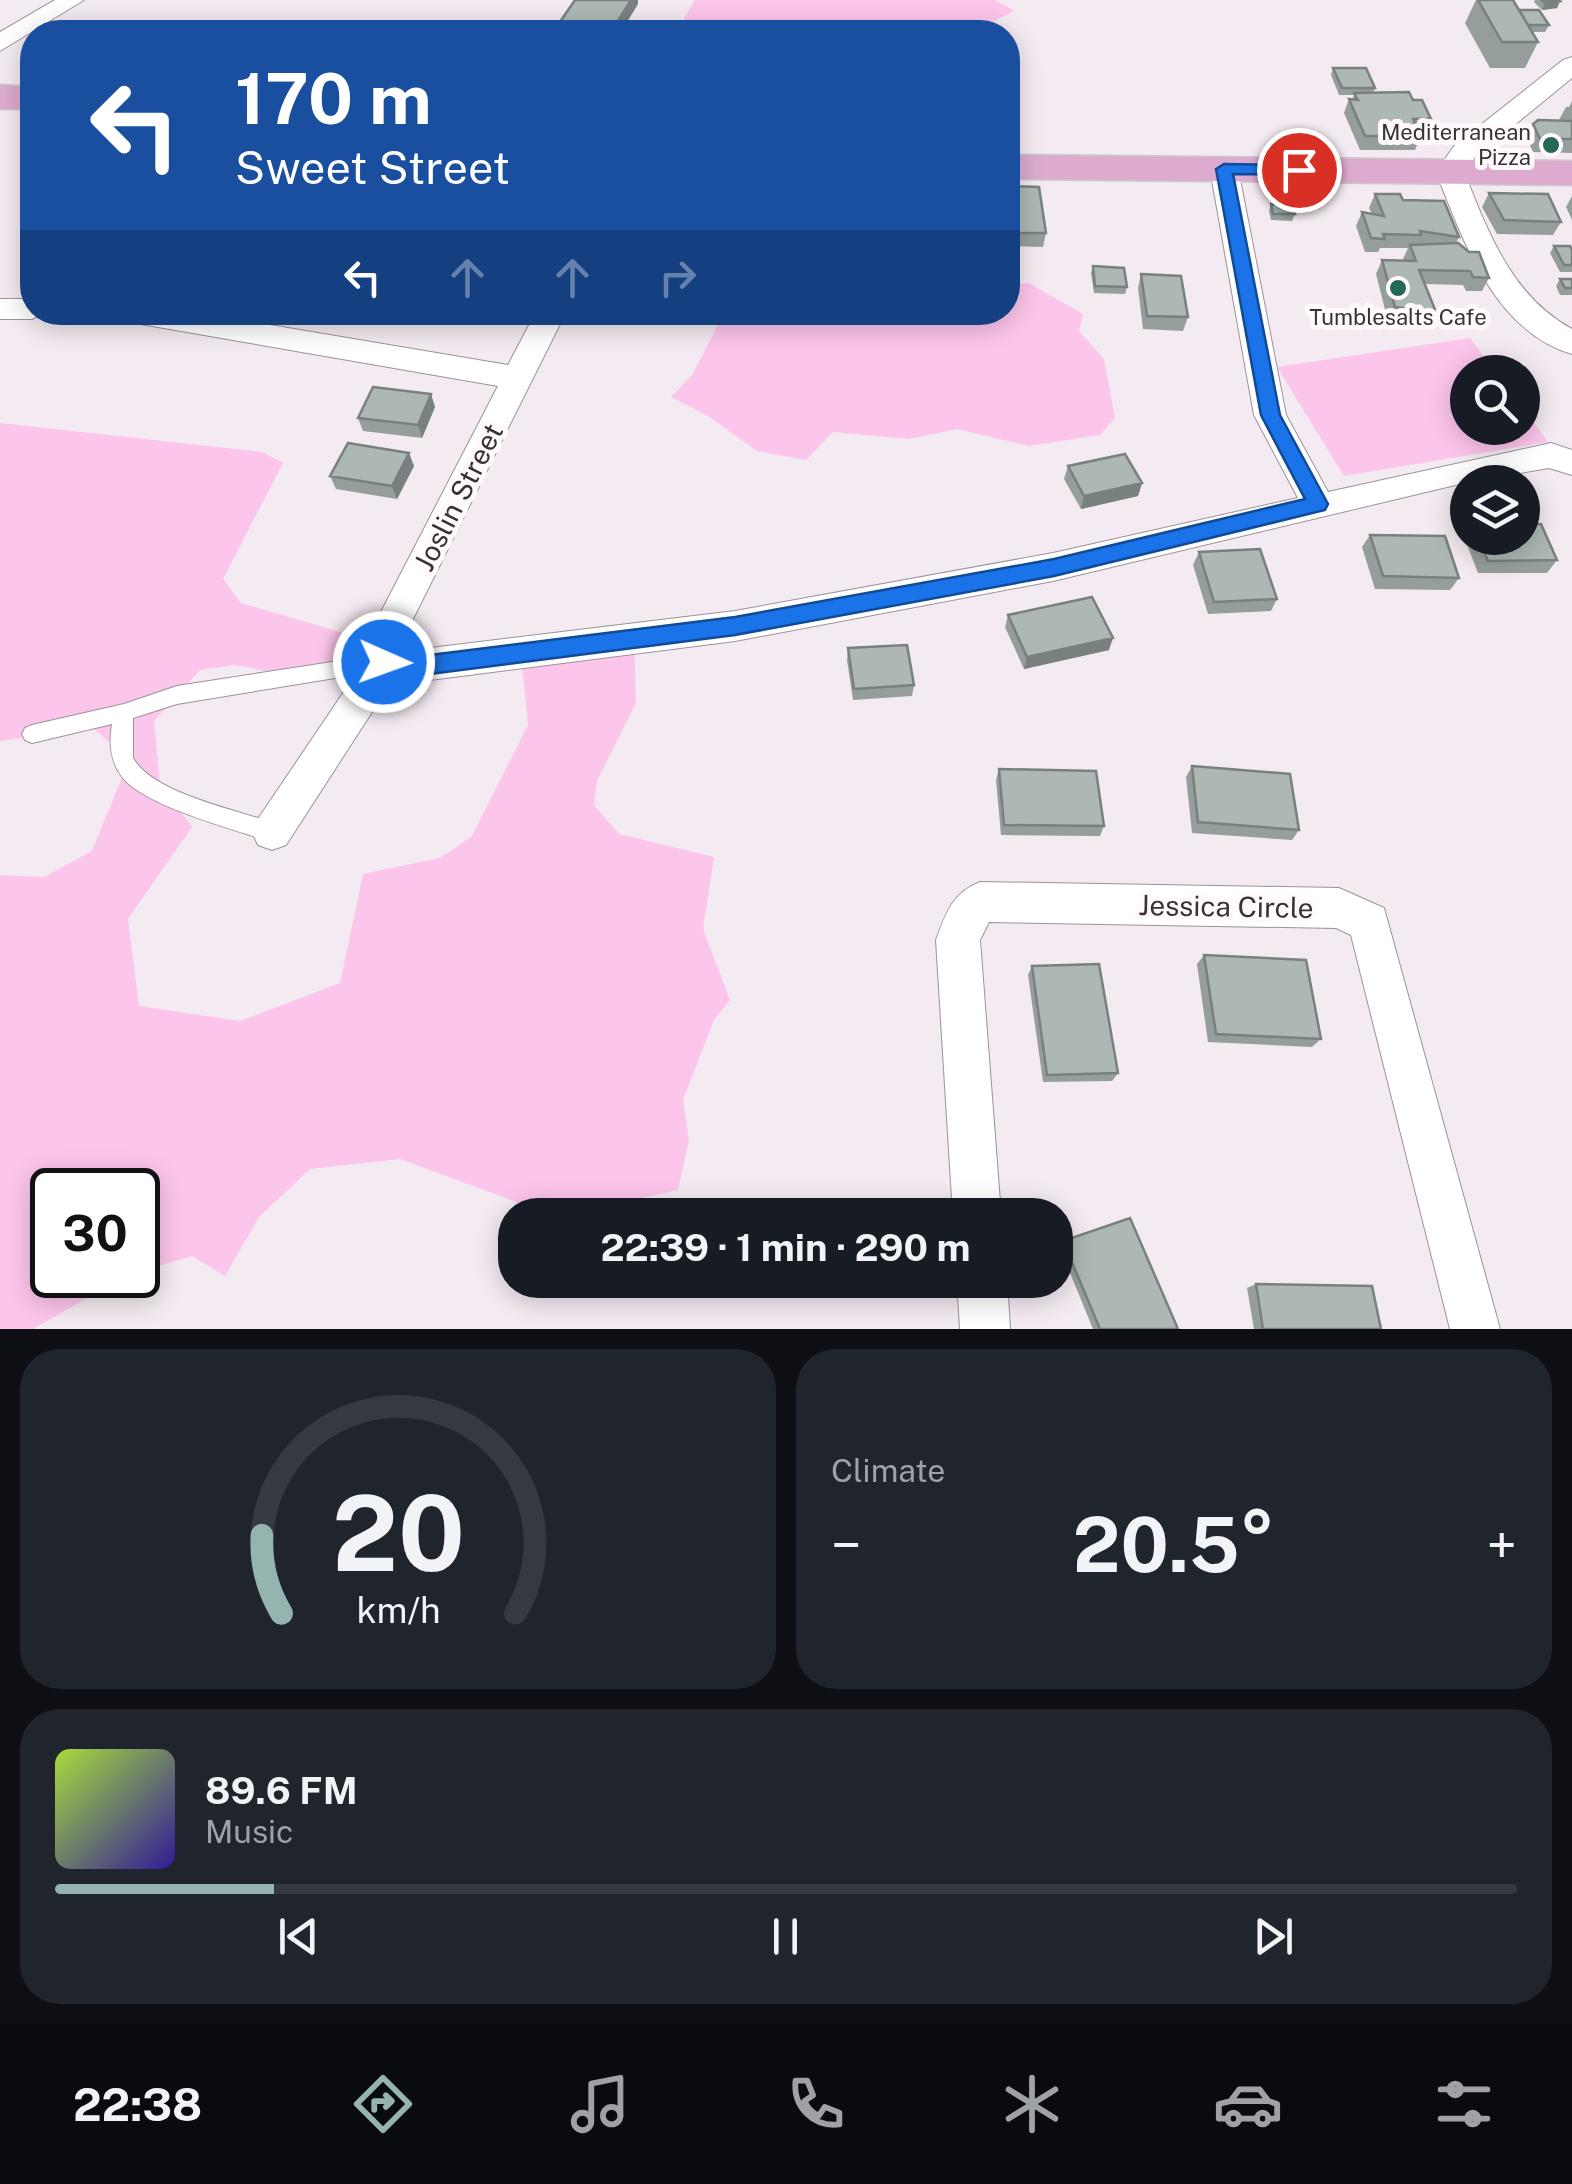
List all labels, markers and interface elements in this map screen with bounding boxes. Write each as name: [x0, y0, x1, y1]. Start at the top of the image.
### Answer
text: 170 m: [235, 57, 432, 140]
icon: left: [70, 60, 200, 190]
place label: Mediterranean Pizza: [1381, 119, 1531, 170]
pin: [1257, 128, 1342, 213]
marker: Mediterranean Pizza: [1540, 134, 1562, 156]
text: Sweet Street: [235, 141, 510, 194]
icon: arrive: [1272, 143, 1327, 198]
icon: left: [335, 250, 390, 305]
icon: ahead: [440, 250, 495, 305]
icon: ahead: [545, 250, 600, 305]
icon: right: [650, 250, 705, 305]
marker: Tumblesalts Cafe: [1387, 277, 1409, 299]
place label: Tumblesalts Cafe: [1309, 304, 1487, 330]
map controls: [1450, 355, 1540, 555]
button: search: [1450, 355, 1540, 445]
street label: Joslin Street: [407, 418, 509, 576]
button: layers: [1450, 465, 1540, 555]
position arrow: [332, 610, 436, 714]
street label: Jessica Circle: [1138, 888, 1314, 924]
speed limit sign: 30: [30, 1168, 160, 1298]
text: 22:39 · 1 min · 290 m: [600, 1225, 971, 1270]
text: Climate: [831, 1452, 945, 1489]
text: 20: [331, 1472, 465, 1594]
text: 20.5°: [1073, 1501, 1275, 1589]
text: −: [831, 1513, 862, 1577]
text: +: [1486, 1513, 1517, 1577]
text: km/h: [356, 1589, 440, 1631]
text: 89.6 FM: [205, 1768, 358, 1813]
text: Music: [205, 1813, 293, 1850]
icon: previous: [271, 1909, 326, 1964]
icon: pause: [758, 1909, 813, 1964]
icon: next: [1246, 1909, 1301, 1964]
icon: directions: [348, 2069, 418, 2139]
icon: music: [565, 2069, 635, 2139]
icon: phone: [781, 2069, 851, 2139]
icon: climate: [997, 2069, 1067, 2139]
icon: car: [1213, 2069, 1283, 2139]
icon: filters: [1429, 2069, 1499, 2139]
text: 22:38: [73, 2078, 202, 2131]

